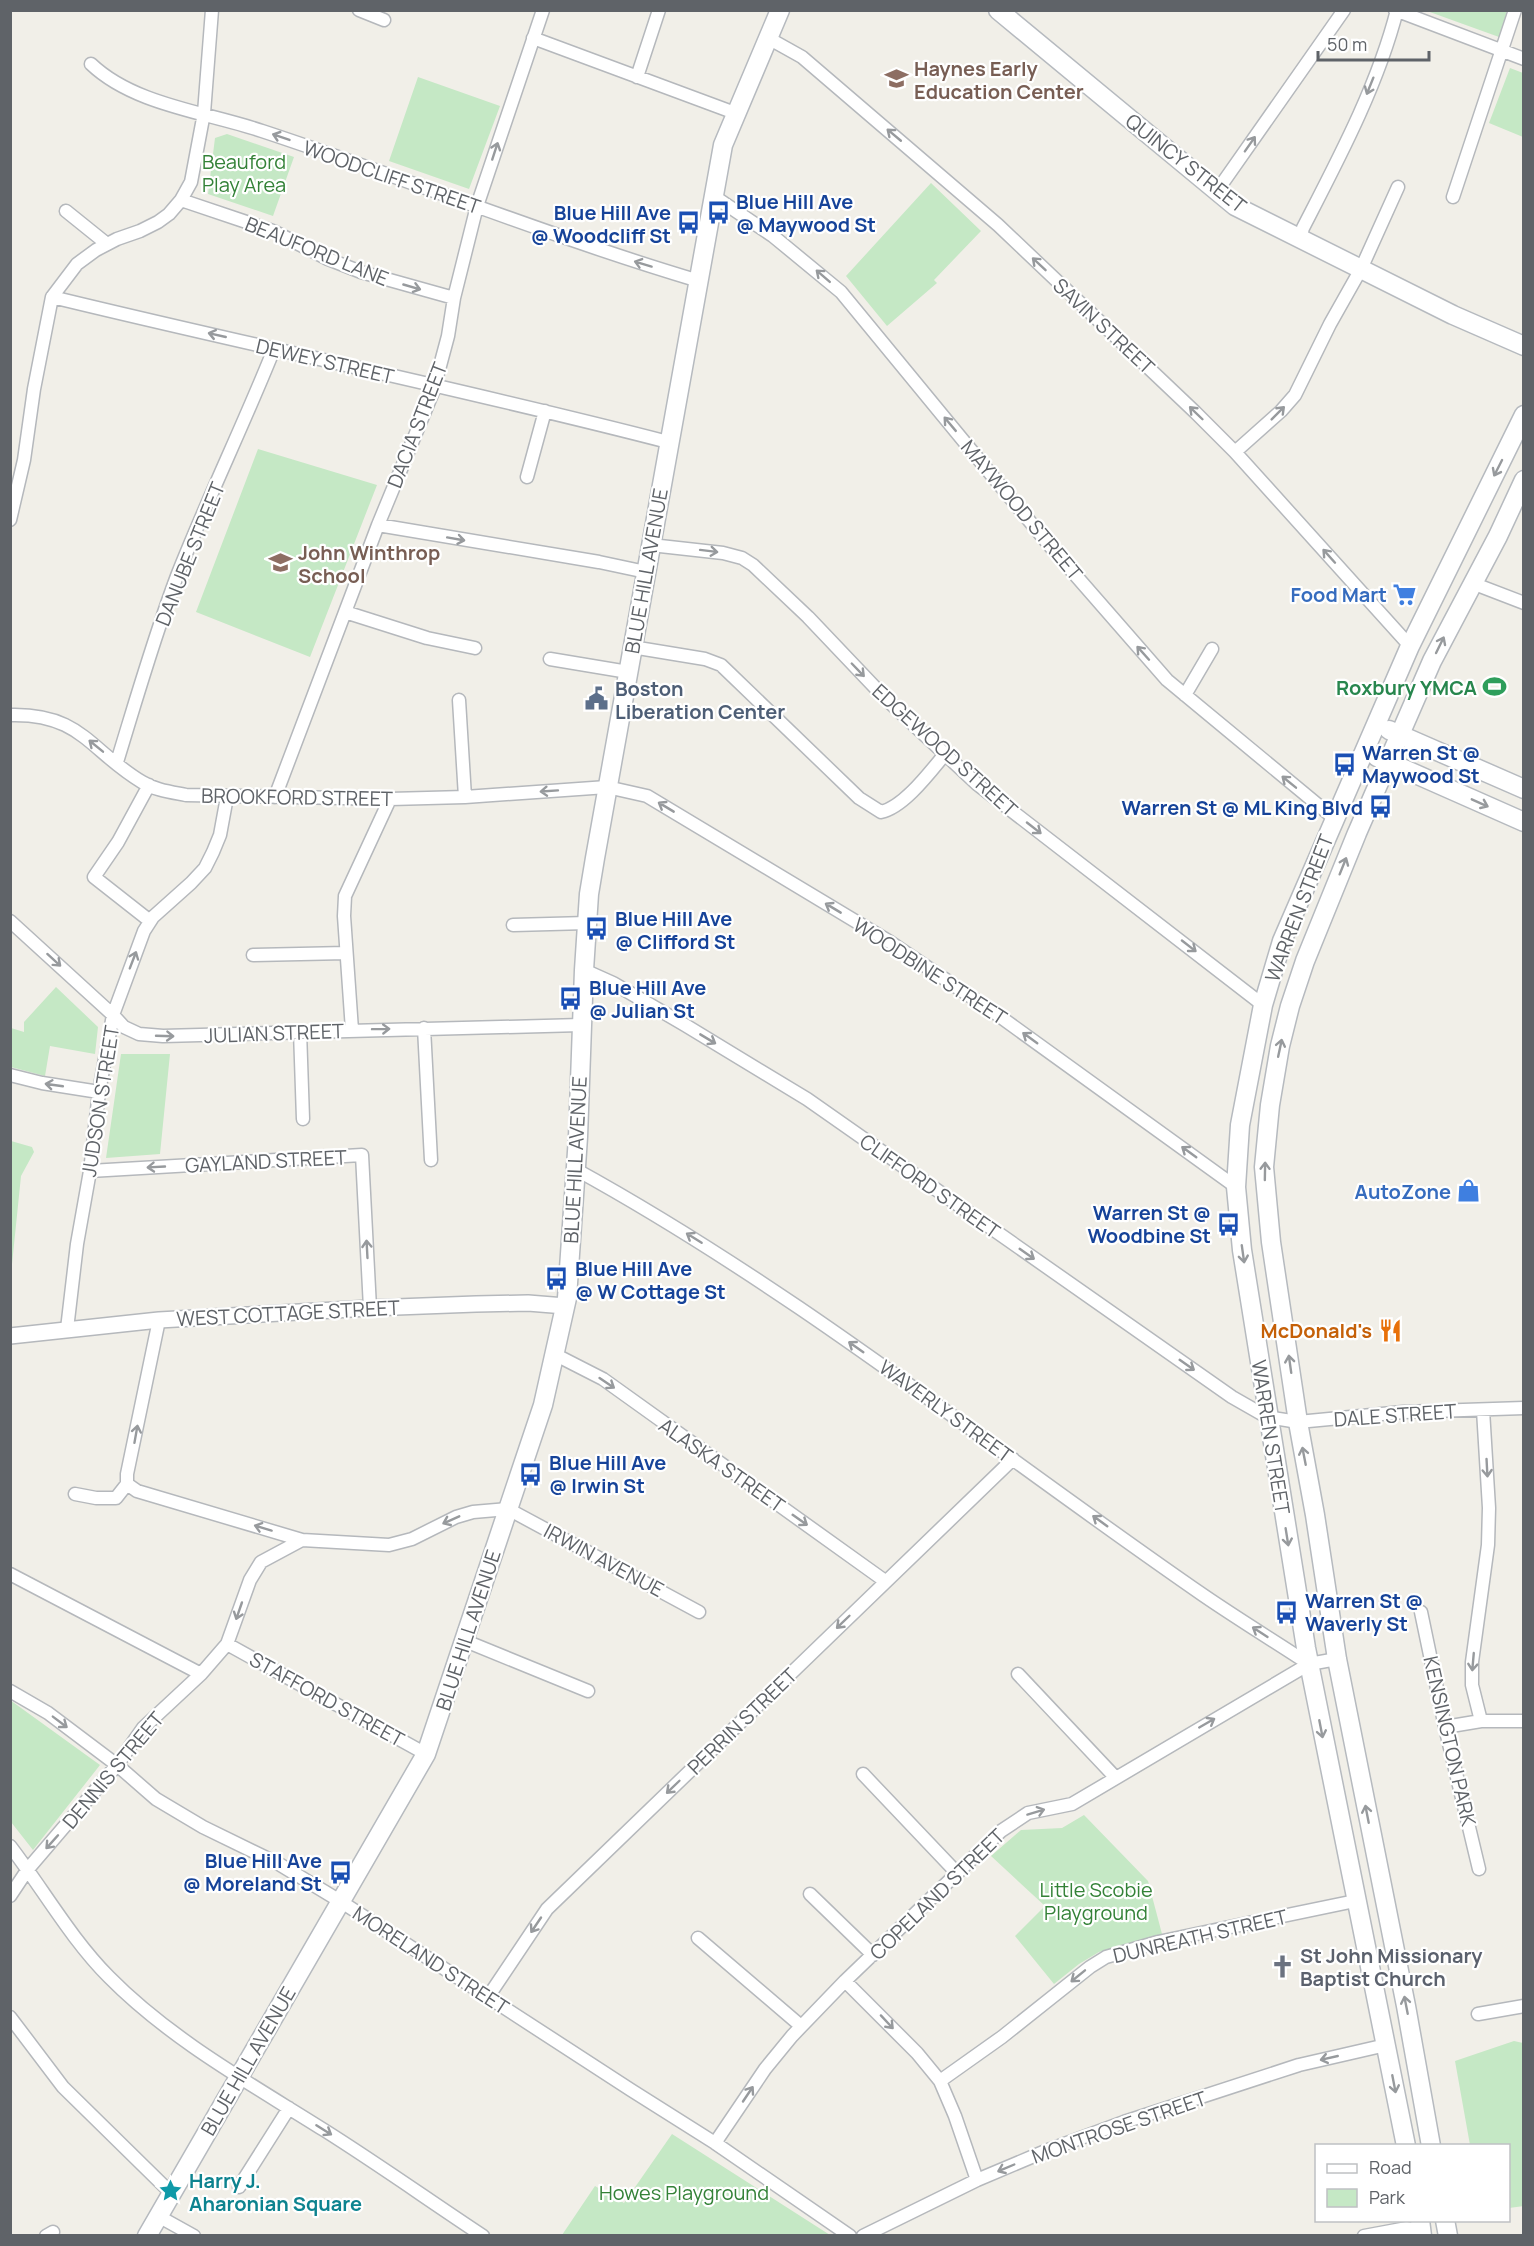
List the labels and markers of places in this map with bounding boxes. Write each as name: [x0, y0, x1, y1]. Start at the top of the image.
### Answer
place label: Haynes Early Education Center: [914, 55, 1084, 105]
school or university icon: Haynes Early Education Center: [883, 66, 909, 92]
place label: Blue Hill Ave @ Maywood St: [736, 188, 876, 238]
place label: Blue Hill Ave @ Woodcliff St: [531, 199, 671, 249]
bus stop icon: Blue Hill Ave @ Maywood St: [705, 199, 731, 225]
bus stop icon: Blue Hill Ave @ Woodcliff St: [676, 210, 702, 236]
place label: John Winthrop School: [298, 539, 440, 589]
school or university icon: John Winthrop School: [267, 550, 293, 576]
place label: Food Mart: [1291, 581, 1387, 608]
supermarket icon: Food Mart: [1392, 581, 1418, 607]
place label: Roxbury YMCA: [1336, 674, 1478, 701]
sports icon: Roxbury YMCA: [1482, 674, 1508, 700]
place label: Boston Liberation Center: [615, 675, 785, 725]
public building icon: Boston Liberation Center: [584, 686, 610, 712]
place label: Warren St @ Maywood St: [1362, 739, 1480, 789]
bus stop icon: Warren St @ Maywood St: [1331, 751, 1357, 777]
place label: Warren St @ ML King Blvd: [1121, 794, 1363, 821]
bus stop icon: Warren St @ ML King Blvd: [1368, 794, 1394, 820]
place label: Blue Hill Ave @ Clifford St: [615, 905, 735, 955]
bus stop icon: Blue Hill Ave @ Clifford St: [584, 916, 610, 942]
place label: Blue Hill Ave @ Julian St: [589, 974, 706, 1024]
bus stop icon: Blue Hill Ave @ Julian St: [558, 985, 584, 1011]
place label: AutoZone: [1355, 1178, 1451, 1205]
shop icon: AutoZone: [1456, 1178, 1482, 1204]
place label: Warren St @ Woodbine St: [1088, 1199, 1211, 1249]
bus stop icon: Warren St @ Woodbine St: [1216, 1211, 1242, 1237]
place label: Blue Hill Ave @ W Cottage St: [575, 1255, 726, 1305]
bus stop icon: Blue Hill Ave @ W Cottage St: [544, 1266, 570, 1292]
place label: McDonald's: [1261, 1317, 1372, 1344]
restaurant icon: McDonald's: [1377, 1317, 1403, 1343]
place label: Blue Hill Ave @ Irwin St: [549, 1449, 666, 1499]
bus stop icon: Blue Hill Ave @ Irwin St: [518, 1461, 544, 1487]
place label: Warren St @ Waverly St: [1305, 1587, 1423, 1637]
bus stop icon: Warren St @ Waverly St: [1274, 1599, 1300, 1625]
place label: Blue Hill Ave @ Moreland St: [183, 1847, 322, 1897]
bus stop icon: Blue Hill Ave @ Moreland St: [327, 1859, 353, 1885]
place label: St John Missionary Baptist Church: [1300, 1942, 1483, 1992]
church icon: St John Missionary Baptist Church: [1269, 1954, 1295, 1980]
place label: Harry J. Aharonian Square: [189, 2167, 362, 2217]
place icon: Harry J. Aharonian Square: [158, 2178, 184, 2204]

